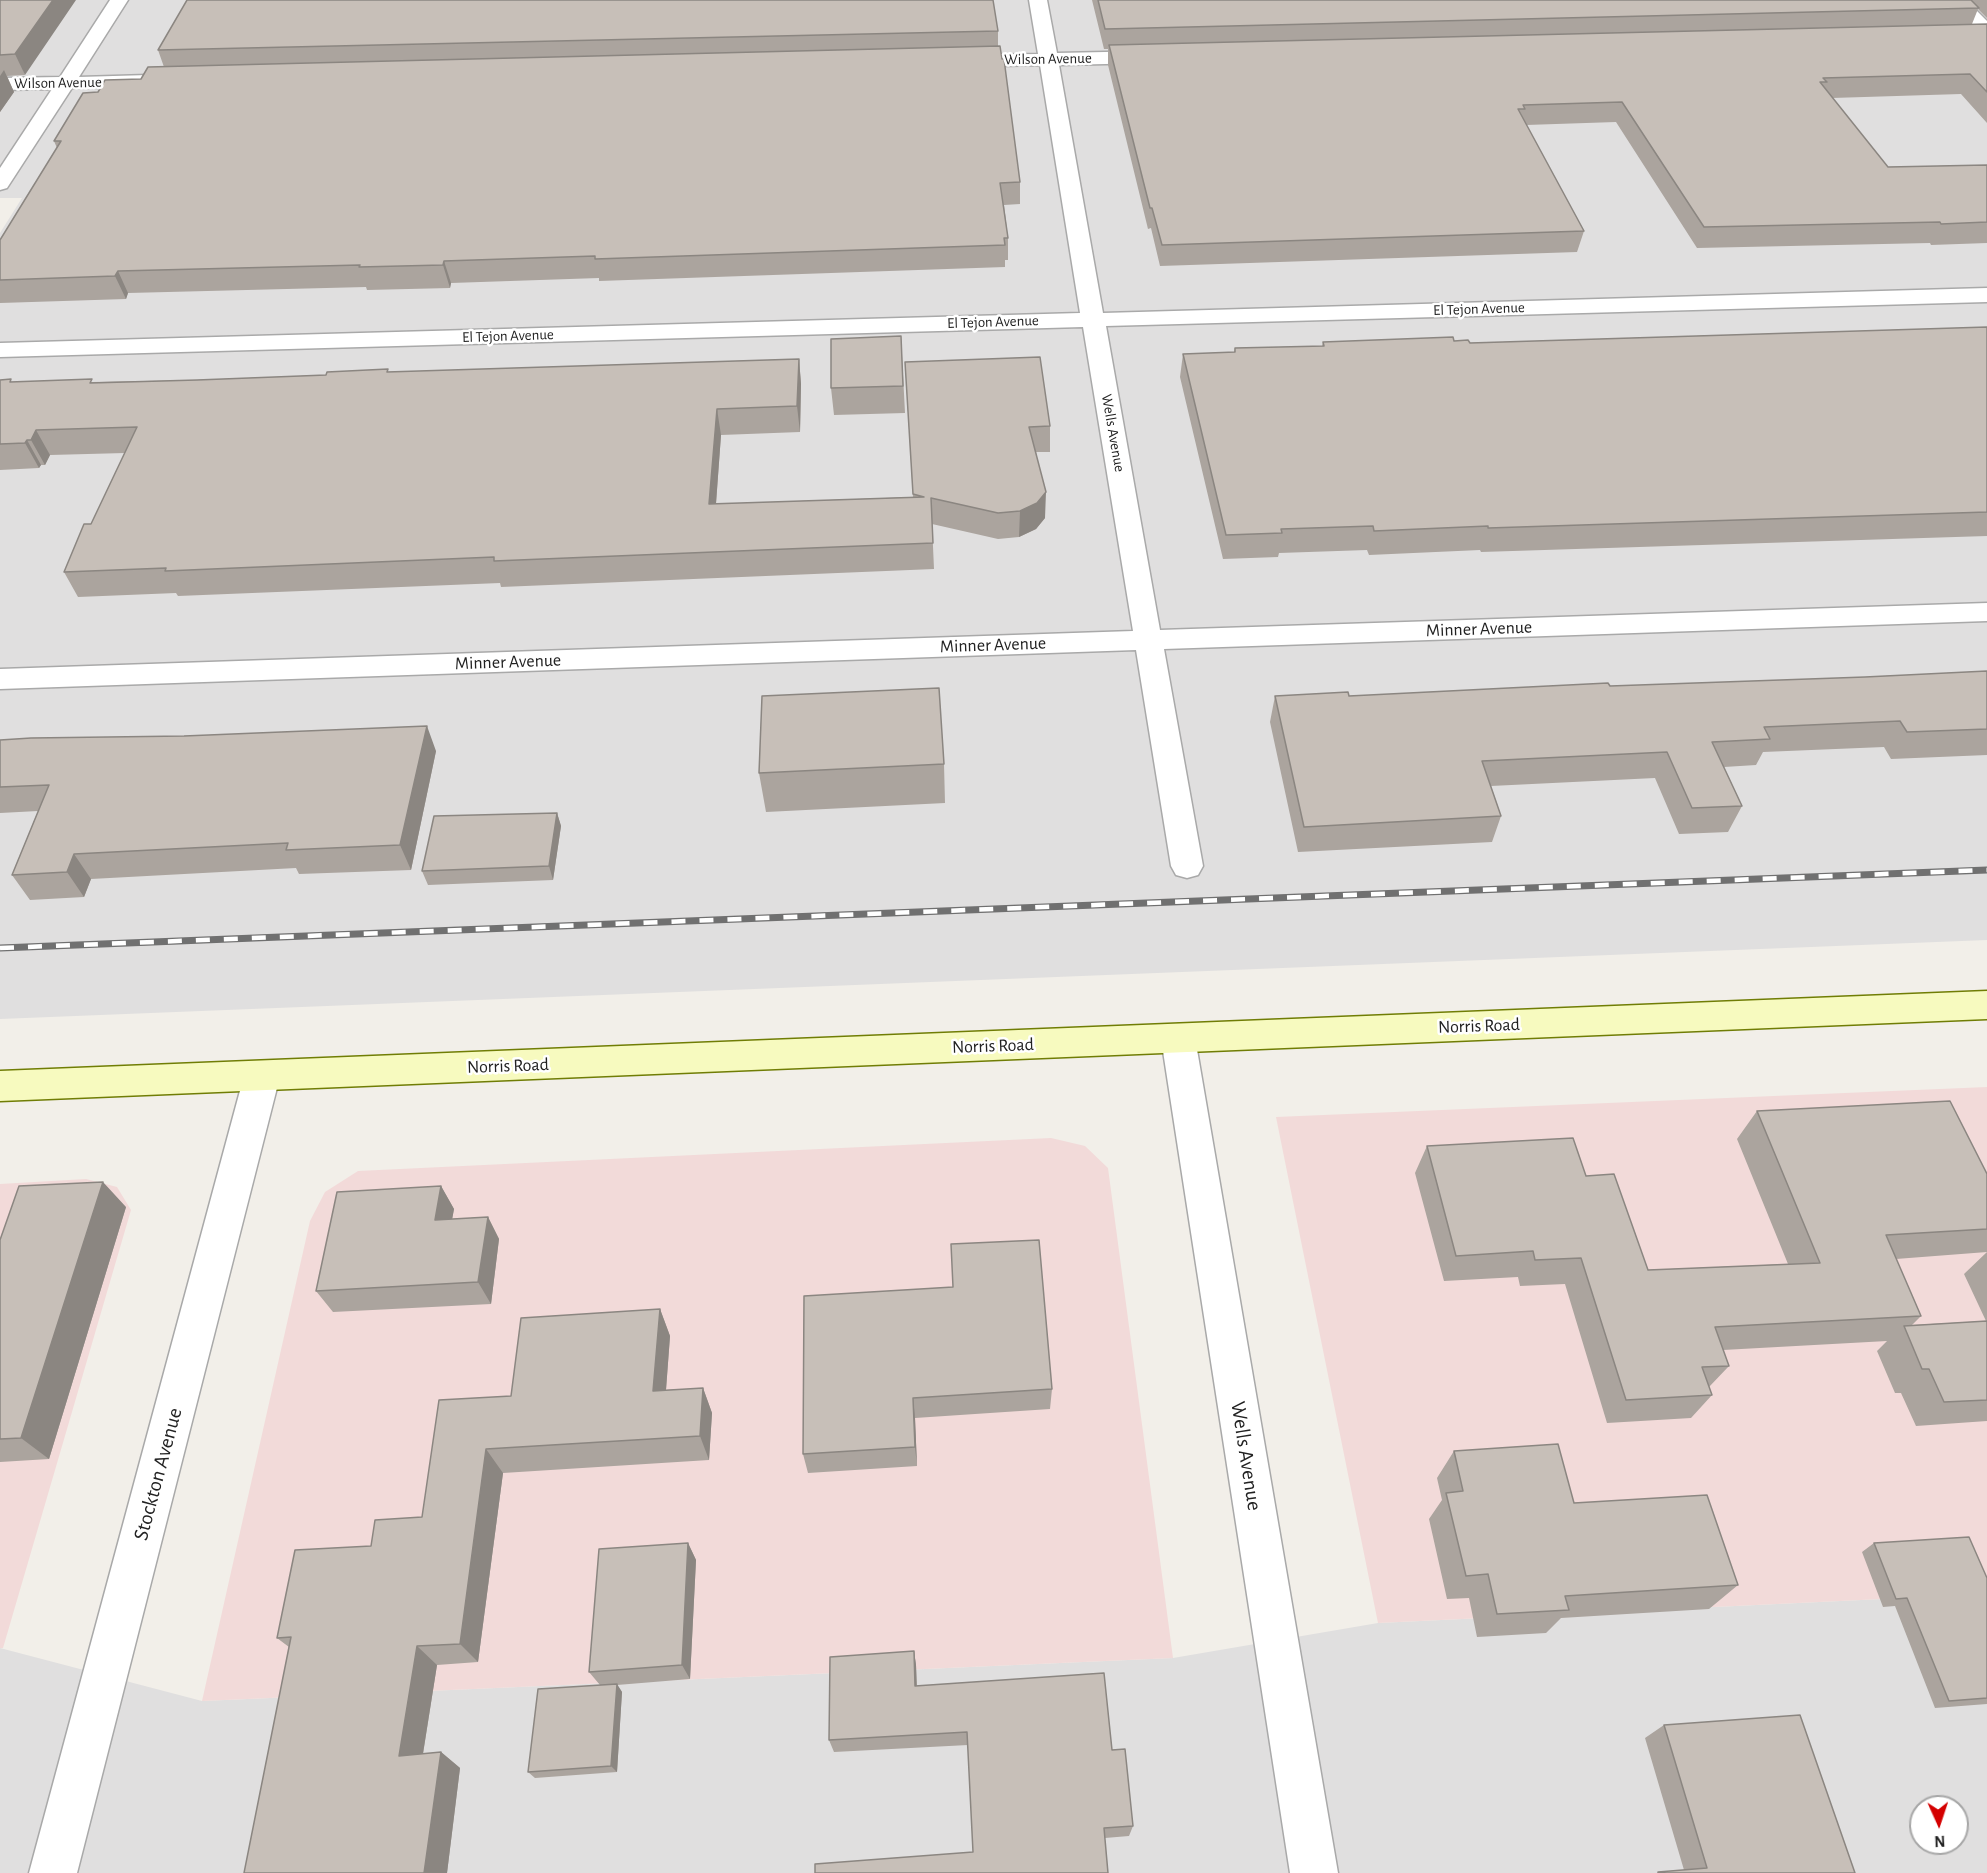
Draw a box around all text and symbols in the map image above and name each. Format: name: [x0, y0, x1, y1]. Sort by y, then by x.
street label: Wilson Avenue: [1004, 49, 1092, 69]
street label: Wilson Avenue: [14, 73, 102, 93]
street label: El Tejon Avenue: [1433, 298, 1525, 320]
street label: El Tejon Avenue: [947, 311, 1039, 333]
street label: El Tejon Avenue: [462, 325, 554, 347]
street label: Wells Avenue: [1097, 393, 1129, 473]
street label: Minner Avenue: [1425, 616, 1533, 642]
street label: Minner Avenue: [939, 632, 1047, 658]
street label: Minner Avenue: [454, 649, 562, 675]
street label: Norris Road: [1438, 1014, 1520, 1038]
street label: Norris Road: [952, 1034, 1034, 1058]
street label: Norris Road: [467, 1054, 549, 1078]
street label: Wells Avenue: [1225, 1400, 1267, 1512]
street label: Stockton Avenue: [128, 1405, 188, 1543]
north arrow: [1909, 1795, 1969, 1855]
text: N: [1934, 1833, 1946, 1849]

